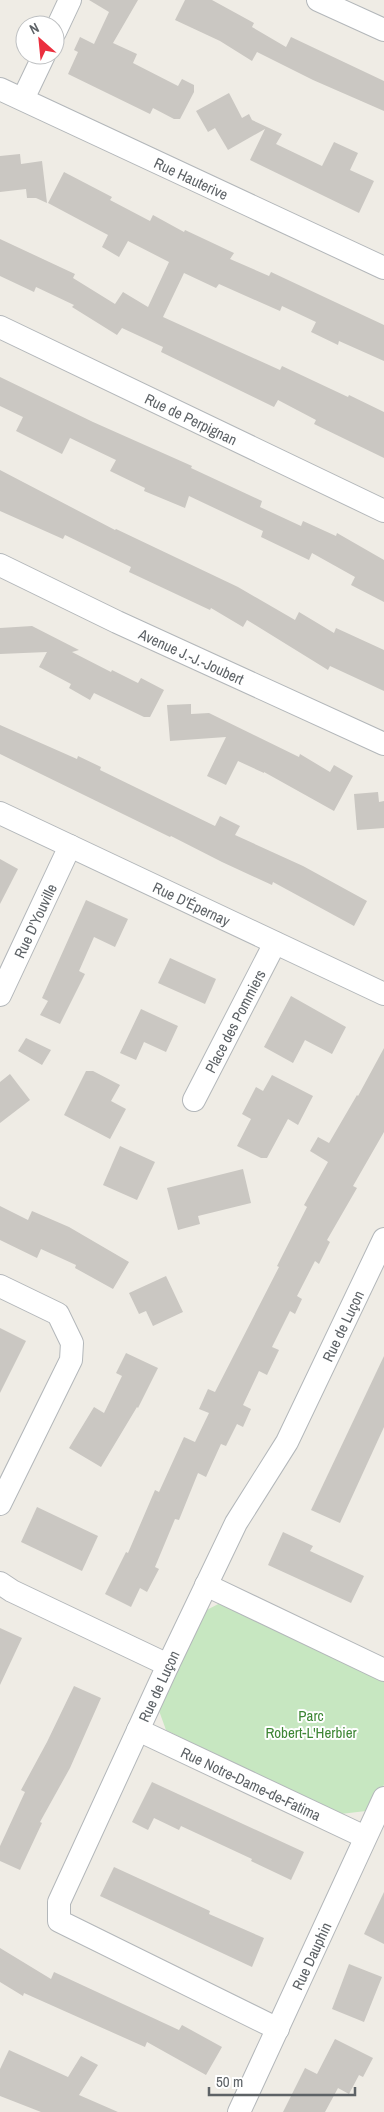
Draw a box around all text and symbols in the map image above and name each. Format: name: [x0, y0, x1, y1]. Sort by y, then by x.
north arrow: [15, 15, 65, 65]
text: N: [26, 19, 42, 38]
street label: Rue Hauterive: [151, 152, 232, 204]
street label: Rue de Perpignan: [142, 388, 241, 450]
street label: Avenue J.-J.-Joubert: [135, 622, 248, 689]
street label: Rue D'Épernay: [150, 876, 235, 931]
street label: Rue D'Youville: [8, 880, 61, 961]
street label: Place des Pommiers: [199, 966, 270, 1076]
street label: Rue de Luçon: [317, 1287, 369, 1365]
street label: Rue de Luçon: [133, 1647, 184, 1725]
park label: Parc Robert-L'Herbier: [265, 1705, 357, 1743]
street label: Rue Notre-Dame-de-Fatima: [178, 1741, 325, 1825]
street label: Rue Dauphin: [286, 1919, 336, 1993]
scale bar: [209, 2064, 355, 2096]
text: 50 m: [216, 2071, 243, 2092]

